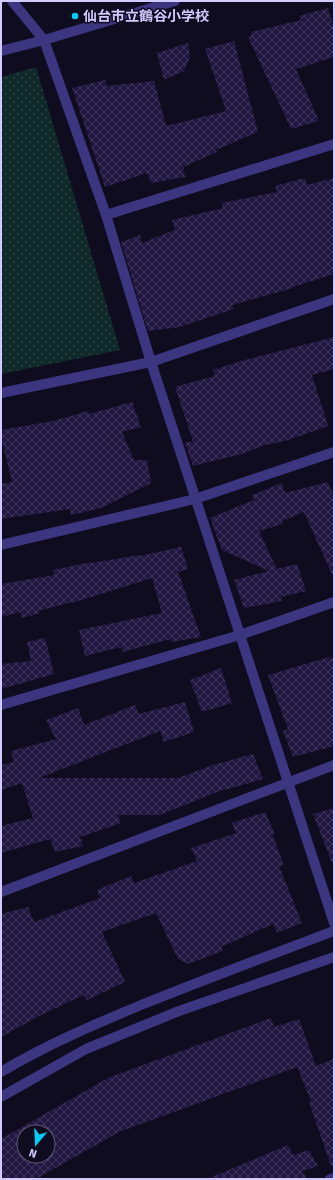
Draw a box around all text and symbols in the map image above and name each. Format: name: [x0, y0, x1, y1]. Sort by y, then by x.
place label: 仙台市立鶴谷小学校: [83, 8, 209, 25]
marker: 仙台市立鶴谷小学校: [70, 11, 80, 21]
north arrow: [16, 1124, 56, 1164]
text: N: [27, 1146, 39, 1160]

